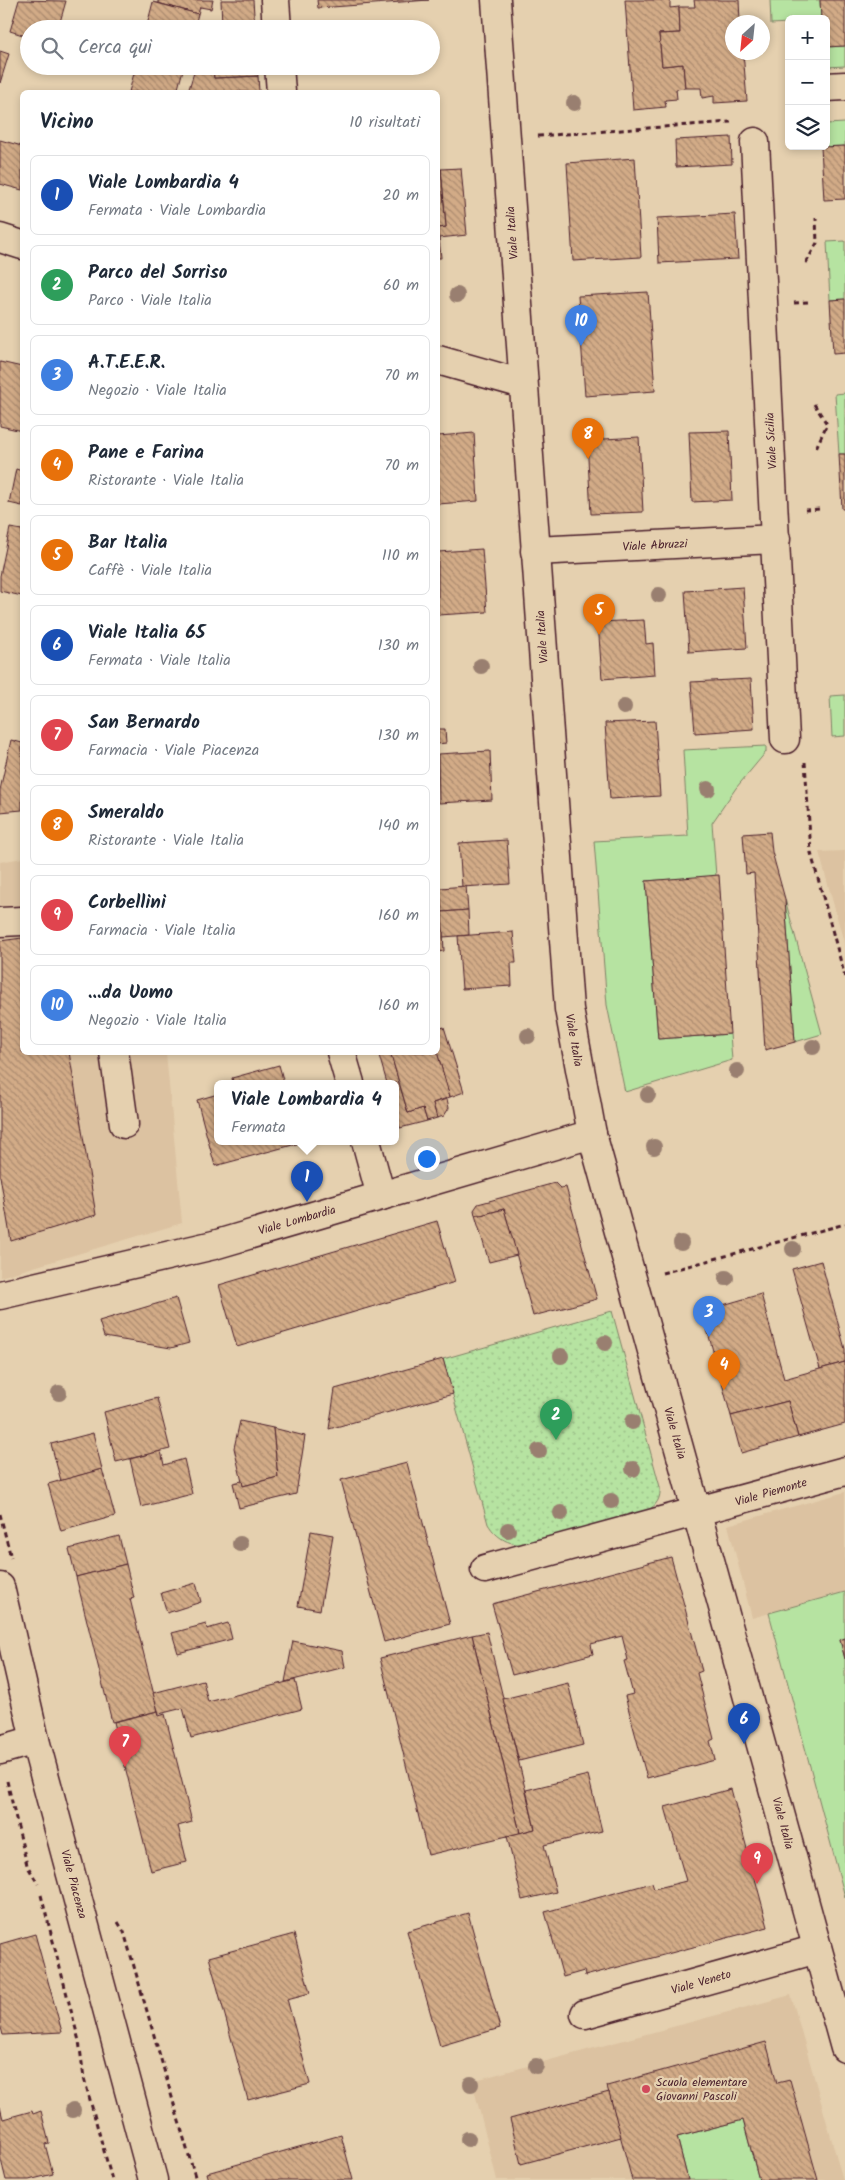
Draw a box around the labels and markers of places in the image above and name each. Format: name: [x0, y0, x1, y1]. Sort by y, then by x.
pin: 10: [565, 305, 597, 346]
pin: 8: [572, 418, 604, 459]
pin: 5: [583, 594, 615, 635]
pin: 1: [291, 1161, 323, 1202]
pin: 3: [693, 1296, 725, 1337]
pin: 4: [708, 1349, 740, 1390]
pin: 2: [540, 1399, 572, 1440]
pin: 6: [728, 1703, 760, 1744]
pin: 7: [109, 1726, 141, 1767]
pin: 9: [741, 1843, 773, 1884]
place label: Scuola elementare Giovanni Pascoli: [656, 2073, 748, 2106]
marker: Scuola elementare Giovanni Pascoli: [640, 2083, 652, 2095]

